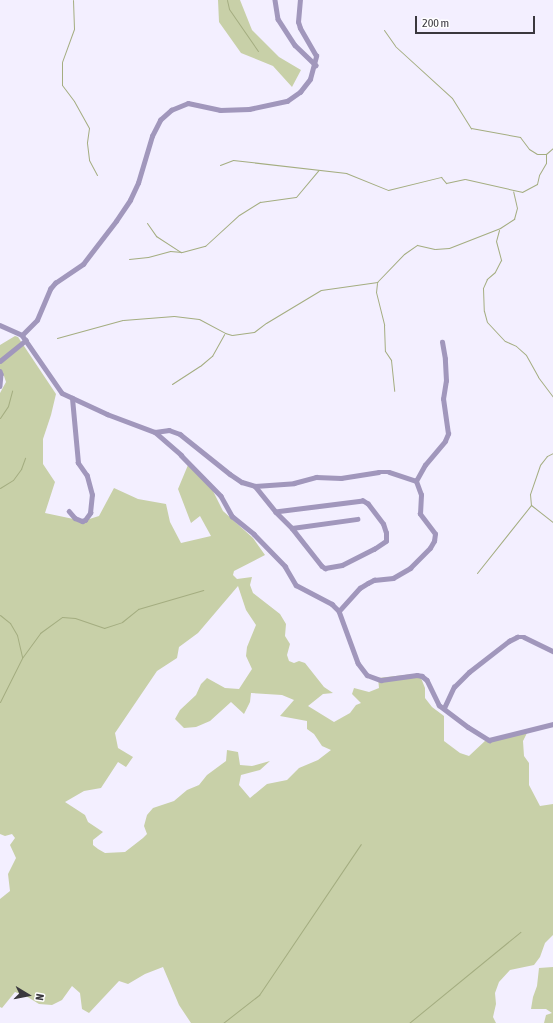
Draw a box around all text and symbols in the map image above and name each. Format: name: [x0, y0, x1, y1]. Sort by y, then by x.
scale bar: [417, 8, 537, 34]
text: 200 m: [422, 16, 449, 30]
north arrow: [8, 975, 48, 1015]
text: N: [33, 993, 46, 1001]

